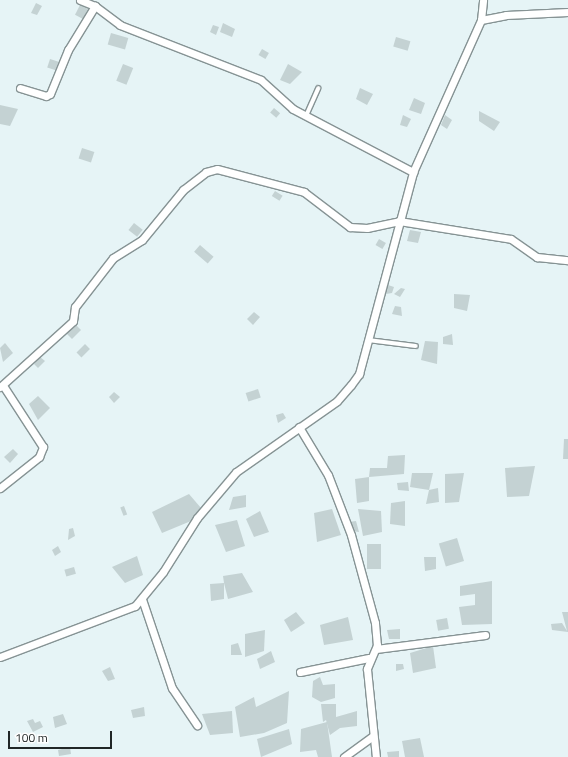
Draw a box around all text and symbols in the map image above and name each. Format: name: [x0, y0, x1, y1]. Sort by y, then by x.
scale bar: [10, 723, 114, 749]
text: 100 m: [15, 728, 48, 747]

